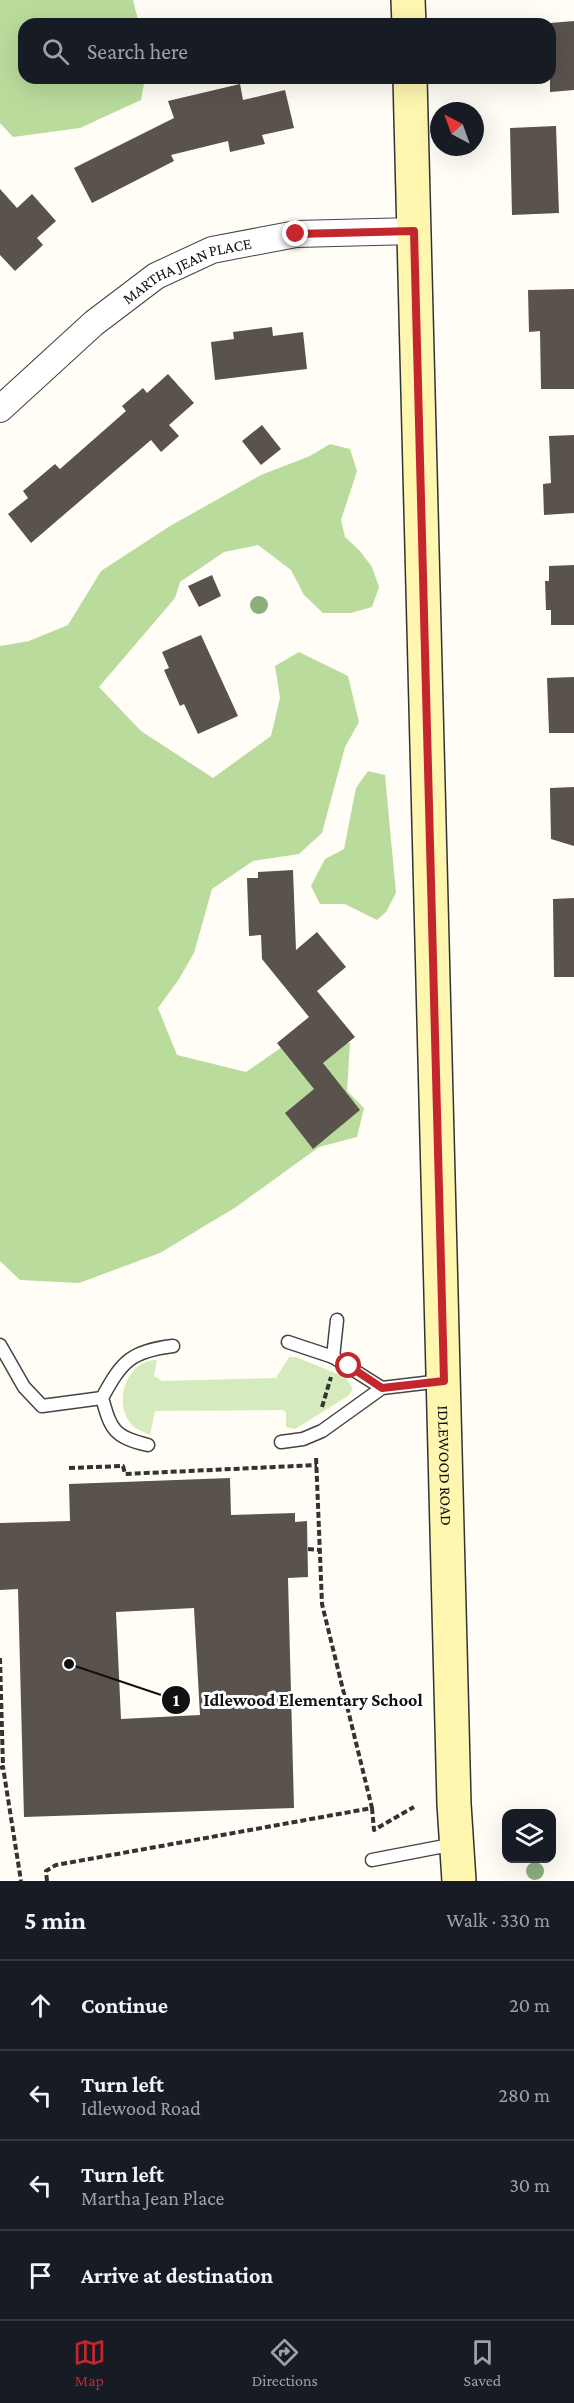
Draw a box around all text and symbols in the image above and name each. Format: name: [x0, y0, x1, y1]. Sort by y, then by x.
search box: [18, 18, 556, 84]
icon: search: [39, 35, 72, 68]
text: Search here: [87, 39, 188, 64]
north arrow: [430, 102, 484, 156]
route end: [282, 220, 308, 246]
street label: MARTHA JEAN PLACE: [119, 234, 253, 307]
route start: [335, 1352, 361, 1378]
street label: IDLEWOOD ROAD: [435, 1405, 455, 1526]
callout: Idlewood Elementary School: [161, 1682, 435, 1718]
text: 1: [173, 1690, 180, 1710]
text: Idlewood Elementary School: [203, 1690, 423, 1710]
map controls: [502, 1809, 556, 1863]
button: layers: [502, 1809, 556, 1863]
text: 5 min: [24, 1906, 86, 1935]
text: Walk · 330 m: [446, 1909, 550, 1931]
icon: ahead: [24, 1989, 57, 2022]
text: Continue: [81, 1993, 168, 2018]
text: 20 m: [509, 1994, 550, 2016]
text: Turn left: [81, 2072, 164, 2097]
icon: left: [24, 2079, 57, 2112]
text: 280 m: [499, 2084, 550, 2106]
text: Idlewood Road: [81, 2097, 201, 2119]
text: Turn left: [81, 2162, 164, 2187]
icon: left: [24, 2169, 57, 2202]
text: 30 m: [509, 2174, 550, 2196]
text: Martha Jean Place: [81, 2187, 224, 2209]
icon: arrive: [24, 2259, 57, 2292]
text: Arrive at destination: [81, 2263, 273, 2288]
tab: Map: [73, 2336, 106, 2389]
tab: Directions: [252, 2336, 318, 2389]
tab: Saved: [464, 2336, 501, 2389]

